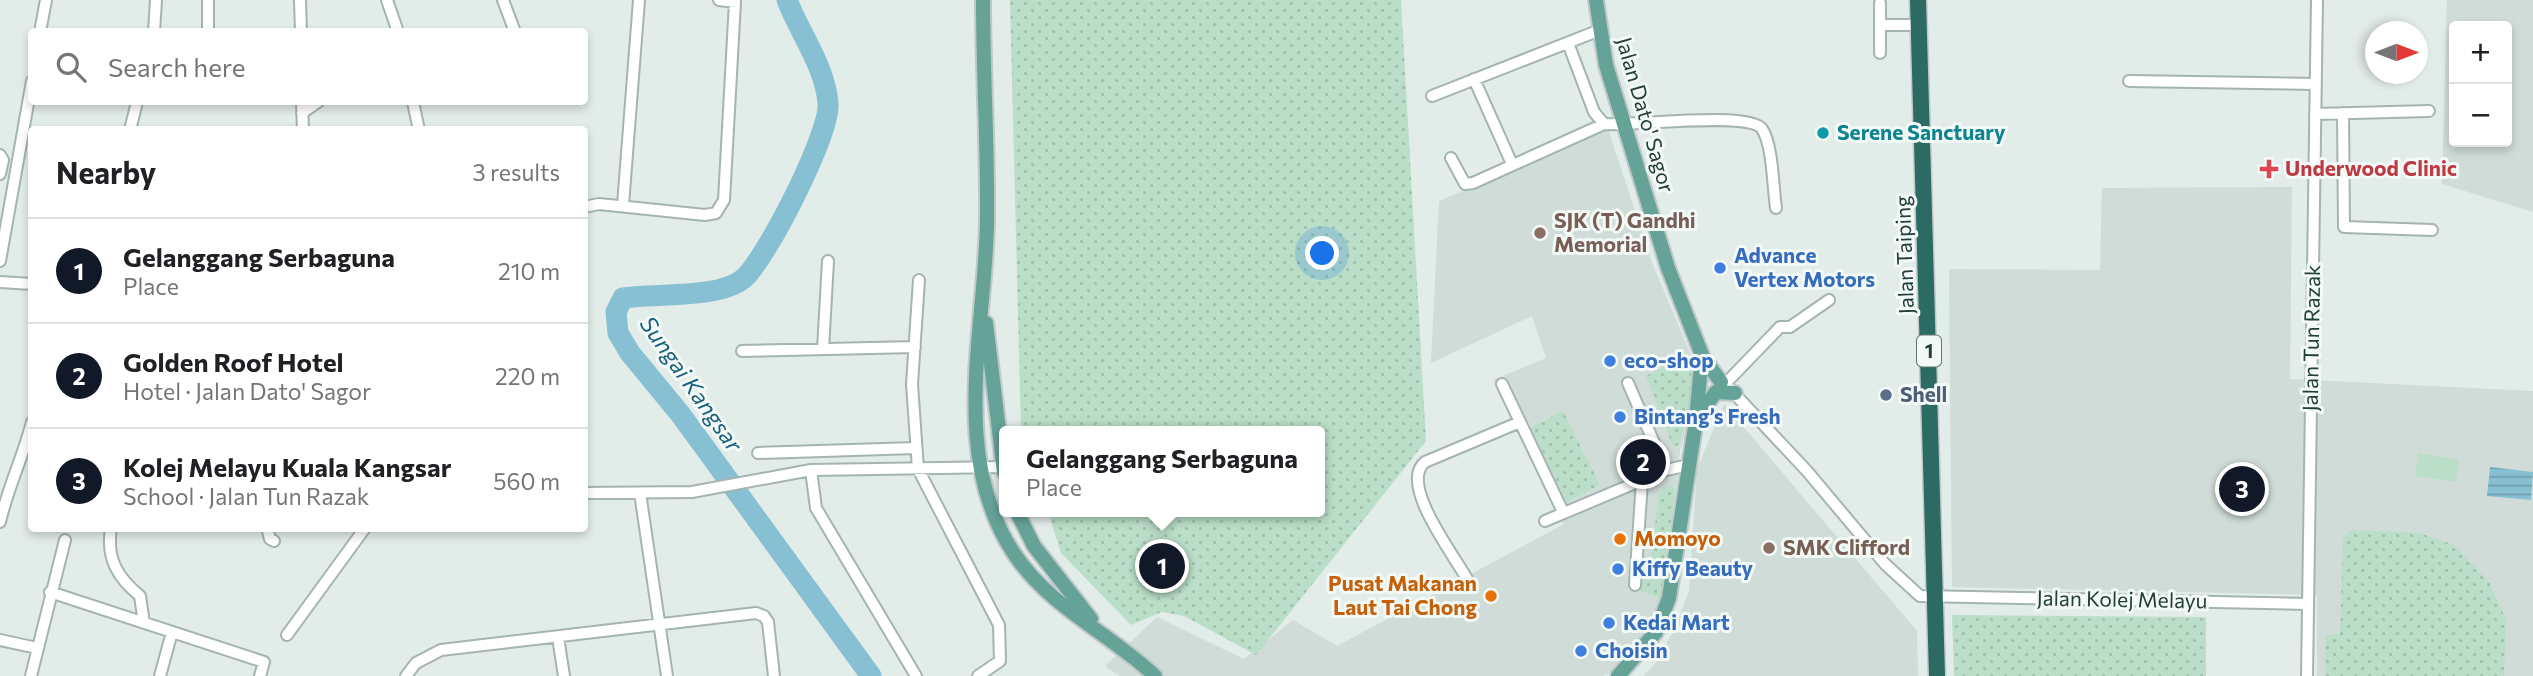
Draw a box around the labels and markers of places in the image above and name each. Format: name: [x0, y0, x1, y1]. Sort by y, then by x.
place label: Serene Sanctuary: [1837, 119, 2006, 144]
marker: Serene Sanctuary: [1815, 125, 1831, 141]
place label: Underwood Clinic: [2285, 155, 2457, 180]
marker: Underwood Clinic: [2259, 159, 2279, 179]
place label: SJK (T) Gandhi Memorial: [1554, 207, 1696, 256]
marker: SJK (T) Gandhi Memorial: [1532, 225, 1548, 241]
place label: Advance Vertex Motors: [1734, 242, 1875, 291]
marker: Advance Vertex Motors: [1712, 260, 1728, 276]
place label: eco-shop: [1624, 347, 1714, 372]
marker: eco-shop: [1602, 353, 1618, 369]
place label: Shell: [1900, 381, 1947, 406]
marker: Shell: [1878, 387, 1894, 403]
place label: Bintang’s Fresh: [1634, 403, 1781, 428]
marker: Bintang’s Fresh: [1612, 409, 1628, 425]
pin: 2: [1620, 436, 1666, 488]
pin: 3: [2219, 463, 2265, 515]
place label: Momoyo: [1634, 525, 1721, 550]
marker: Momoyo: [1612, 531, 1628, 547]
place label: SMK Clifford: [1783, 534, 1910, 559]
pin: 1: [1139, 540, 1185, 592]
marker: SMK Clifford: [1761, 540, 1777, 556]
place label: Kiffy Beauty: [1632, 555, 1754, 580]
marker: Kiffy Beauty: [1610, 561, 1626, 577]
place label: Pusat Makanan Laut Tai Chong: [1328, 570, 1477, 619]
marker: Pusat Makanan Laut Tai Chong: [1483, 588, 1499, 604]
place label: Kedai Mart: [1623, 609, 1730, 634]
marker: Kedai Mart: [1601, 615, 1617, 631]
place label: Choisin: [1595, 637, 1668, 662]
marker: Choisin: [1573, 643, 1589, 659]

